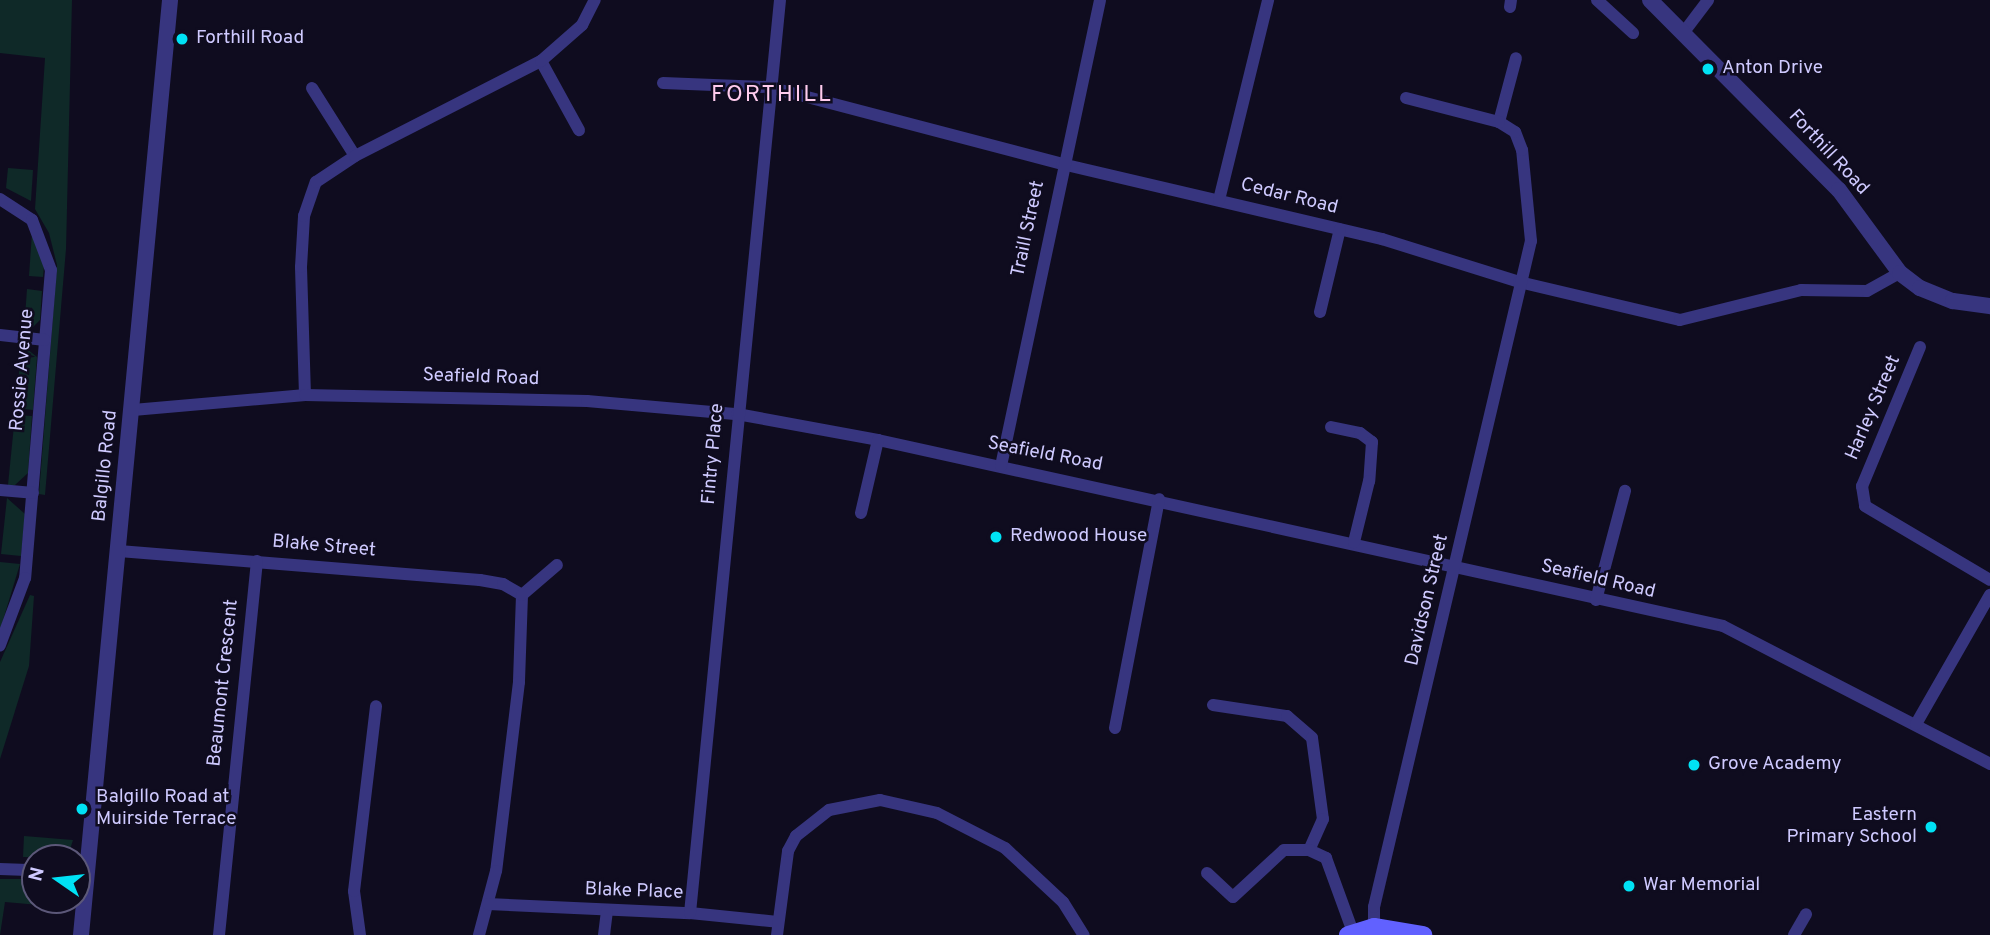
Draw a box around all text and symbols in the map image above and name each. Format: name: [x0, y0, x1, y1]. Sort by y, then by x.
place label: Forthill Road: [196, 28, 304, 50]
marker: Forthill Road: [174, 31, 190, 47]
place label: Anton Drive: [1722, 58, 1823, 80]
marker: Anton Drive: [1700, 61, 1716, 77]
district label: FORTHILL: [712, 82, 832, 110]
street label: Forthill Road: [1783, 106, 1873, 200]
street label: Cedar Road: [1238, 174, 1340, 220]
street label: Traill Street: [1008, 179, 1050, 279]
street label: Rossie Avenue: [6, 308, 40, 432]
street label: Harley Street: [1842, 352, 1906, 464]
street label: Seafield Road: [422, 365, 540, 391]
street label: Fintry Place: [698, 402, 730, 506]
street label: Balgillo Road: [89, 409, 123, 523]
street label: Seafield Road: [986, 433, 1104, 477]
place label: Redwood House: [1010, 526, 1147, 548]
marker: Redwood House: [988, 529, 1004, 545]
street label: Blake Street: [271, 531, 377, 563]
street label: Davidson Street: [1402, 532, 1454, 668]
street label: Seafield Road: [1539, 556, 1657, 604]
street label: Beaumont Crescent: [204, 598, 244, 768]
place label: Grove Academy: [1708, 754, 1842, 776]
marker: Grove Academy: [1686, 757, 1702, 773]
place label: Balgillo Road at Muirside Terrace: [96, 787, 237, 831]
marker: Balgillo Road at Muirside Terrace: [74, 801, 90, 817]
place label: Eastern Primary School: [1786, 805, 1917, 849]
marker: Eastern Primary School: [1923, 819, 1939, 835]
north arrow: [21, 844, 91, 914]
text: N: [24, 865, 51, 884]
place label: War Memorial: [1643, 875, 1760, 897]
marker: War Memorial: [1621, 878, 1637, 894]
street label: Blake Place: [584, 879, 684, 905]

